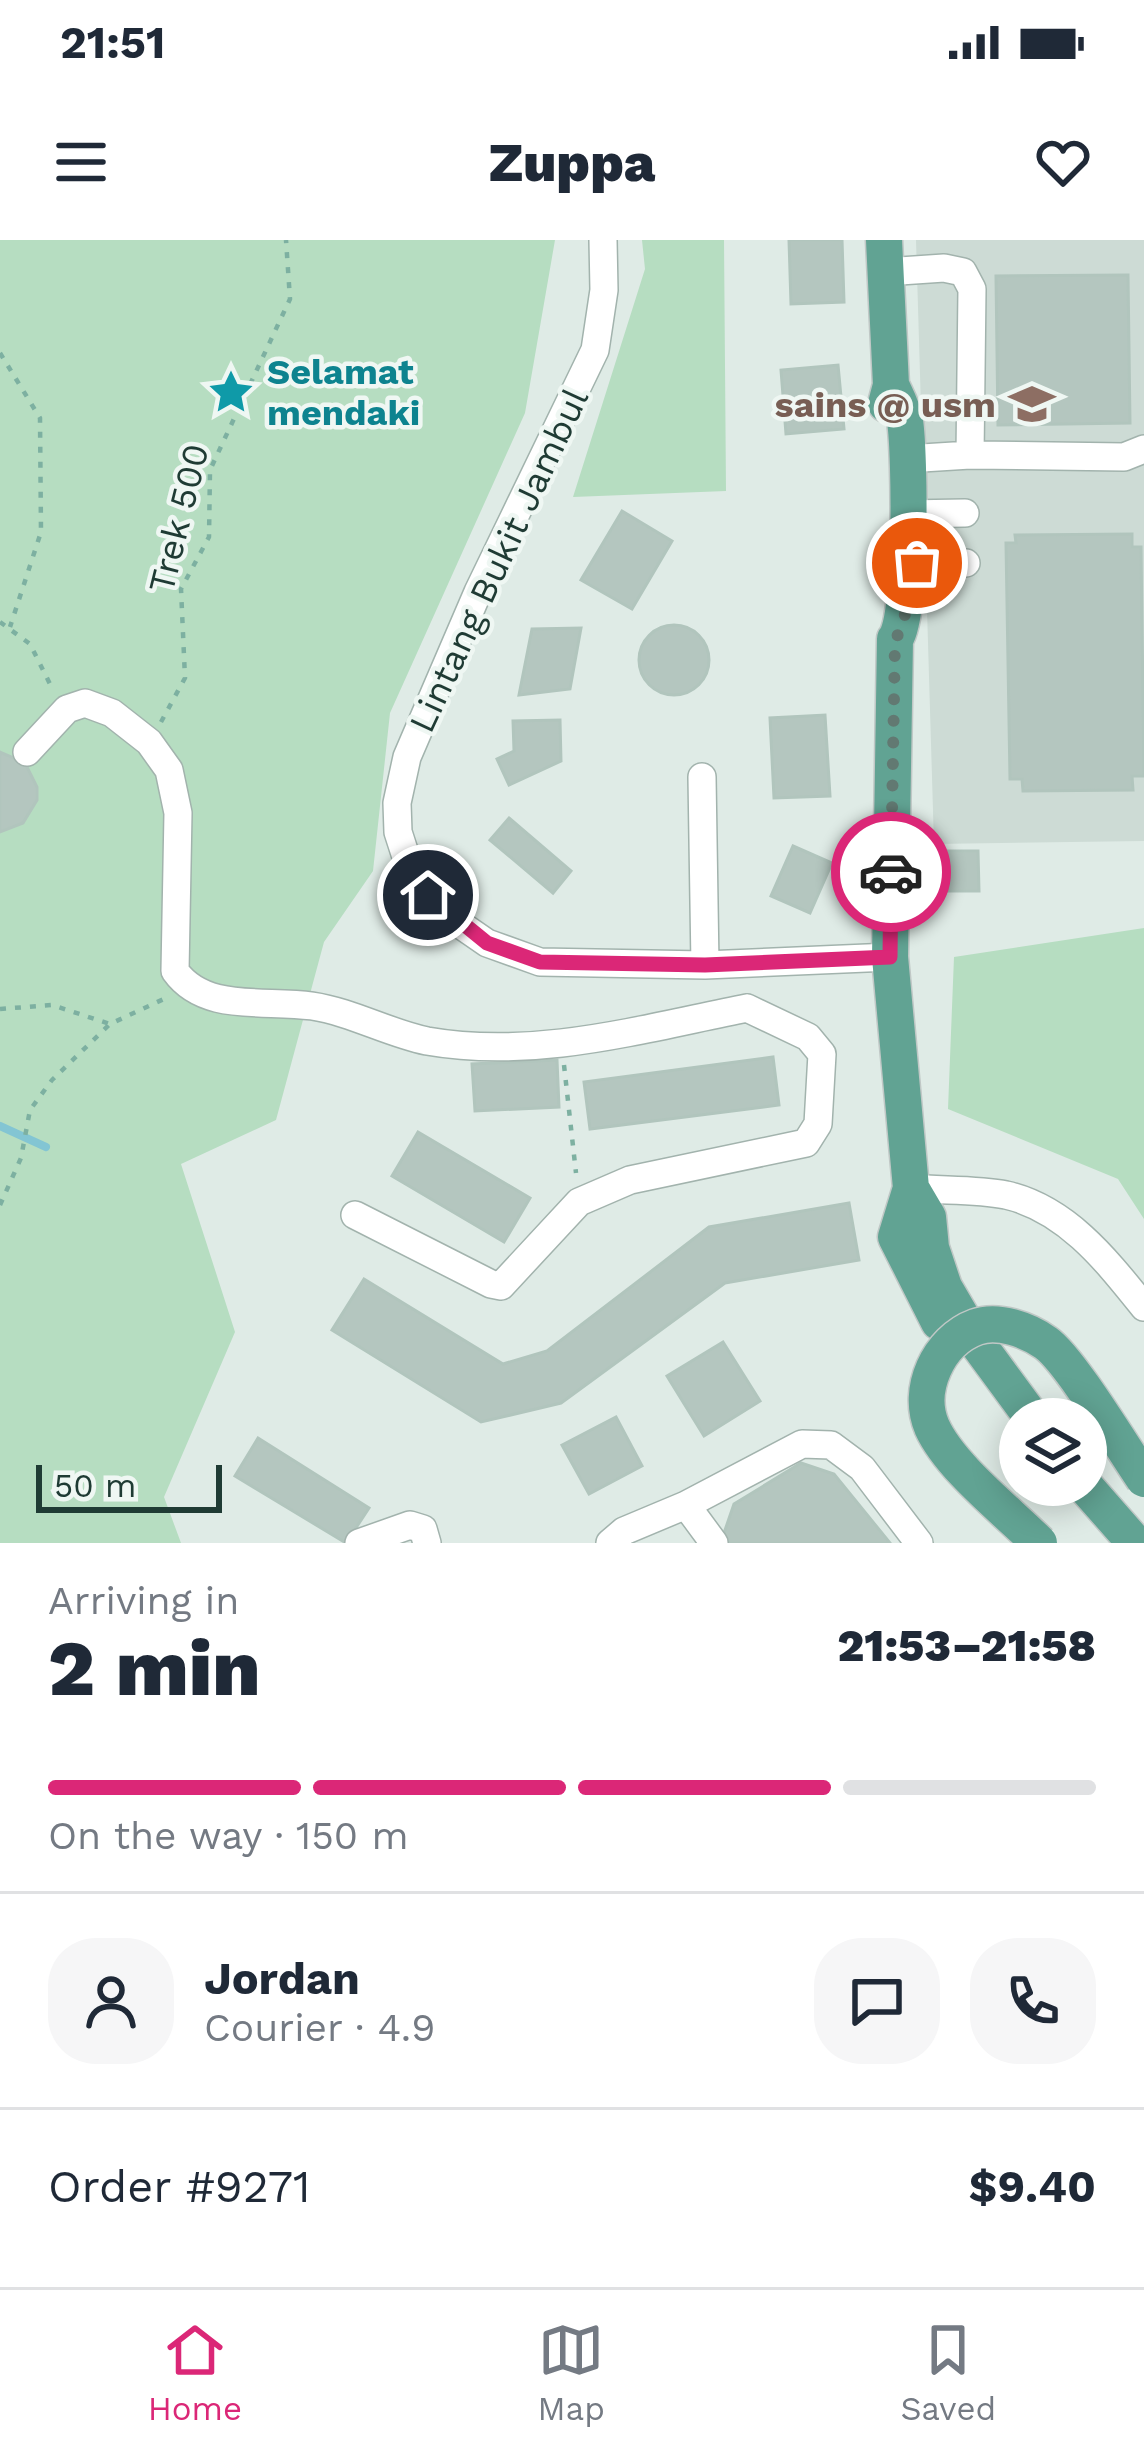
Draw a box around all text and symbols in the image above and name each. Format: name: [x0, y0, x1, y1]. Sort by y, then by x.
text: 21:51: [60, 16, 165, 69]
icon: menu: [48, 129, 114, 195]
icon: heart: [1030, 129, 1096, 195]
text: Zuppa: [489, 131, 655, 194]
place label: Selamat mendaki: [267, 351, 420, 434]
place icon: Selamat mendaki: [206, 367, 256, 417]
school or university icon: sains @ usm: [1007, 379, 1057, 429]
street label: Lintang Bukit Jambul: [401, 382, 597, 739]
place label: sains @ usm: [775, 384, 996, 426]
street label: Trek 500: [140, 440, 218, 597]
pin: [866, 512, 968, 614]
icon: bag: [884, 530, 950, 596]
courier: [831, 812, 951, 932]
icon: car: [858, 839, 924, 905]
pin: [377, 844, 479, 946]
icon: home: [395, 862, 461, 928]
map controls: [999, 1398, 1107, 1506]
button: layers: [999, 1398, 1107, 1506]
scale bar: [36, 1459, 222, 1512]
text: 50 m: [54, 1466, 136, 1505]
text: Arriving in: [48, 1578, 239, 1623]
text: 21:53–21:58: [837, 1619, 1096, 1672]
text: 2 min: [48, 1622, 261, 1714]
text: On the way · 150 m: [48, 1813, 409, 1858]
button: person: [48, 1938, 174, 2064]
button: chat: [814, 1938, 940, 2064]
button: phone: [970, 1938, 1096, 2064]
text: Jordan: [204, 1952, 360, 2005]
text: Courier · 4.9: [204, 2005, 435, 2050]
text: Order #9271: [48, 2160, 311, 2213]
text: $9.40: [969, 2160, 1096, 2213]
tab: Home: [148, 2317, 242, 2428]
tab: Map: [538, 2317, 605, 2428]
tab: Saved: [900, 2317, 996, 2428]

